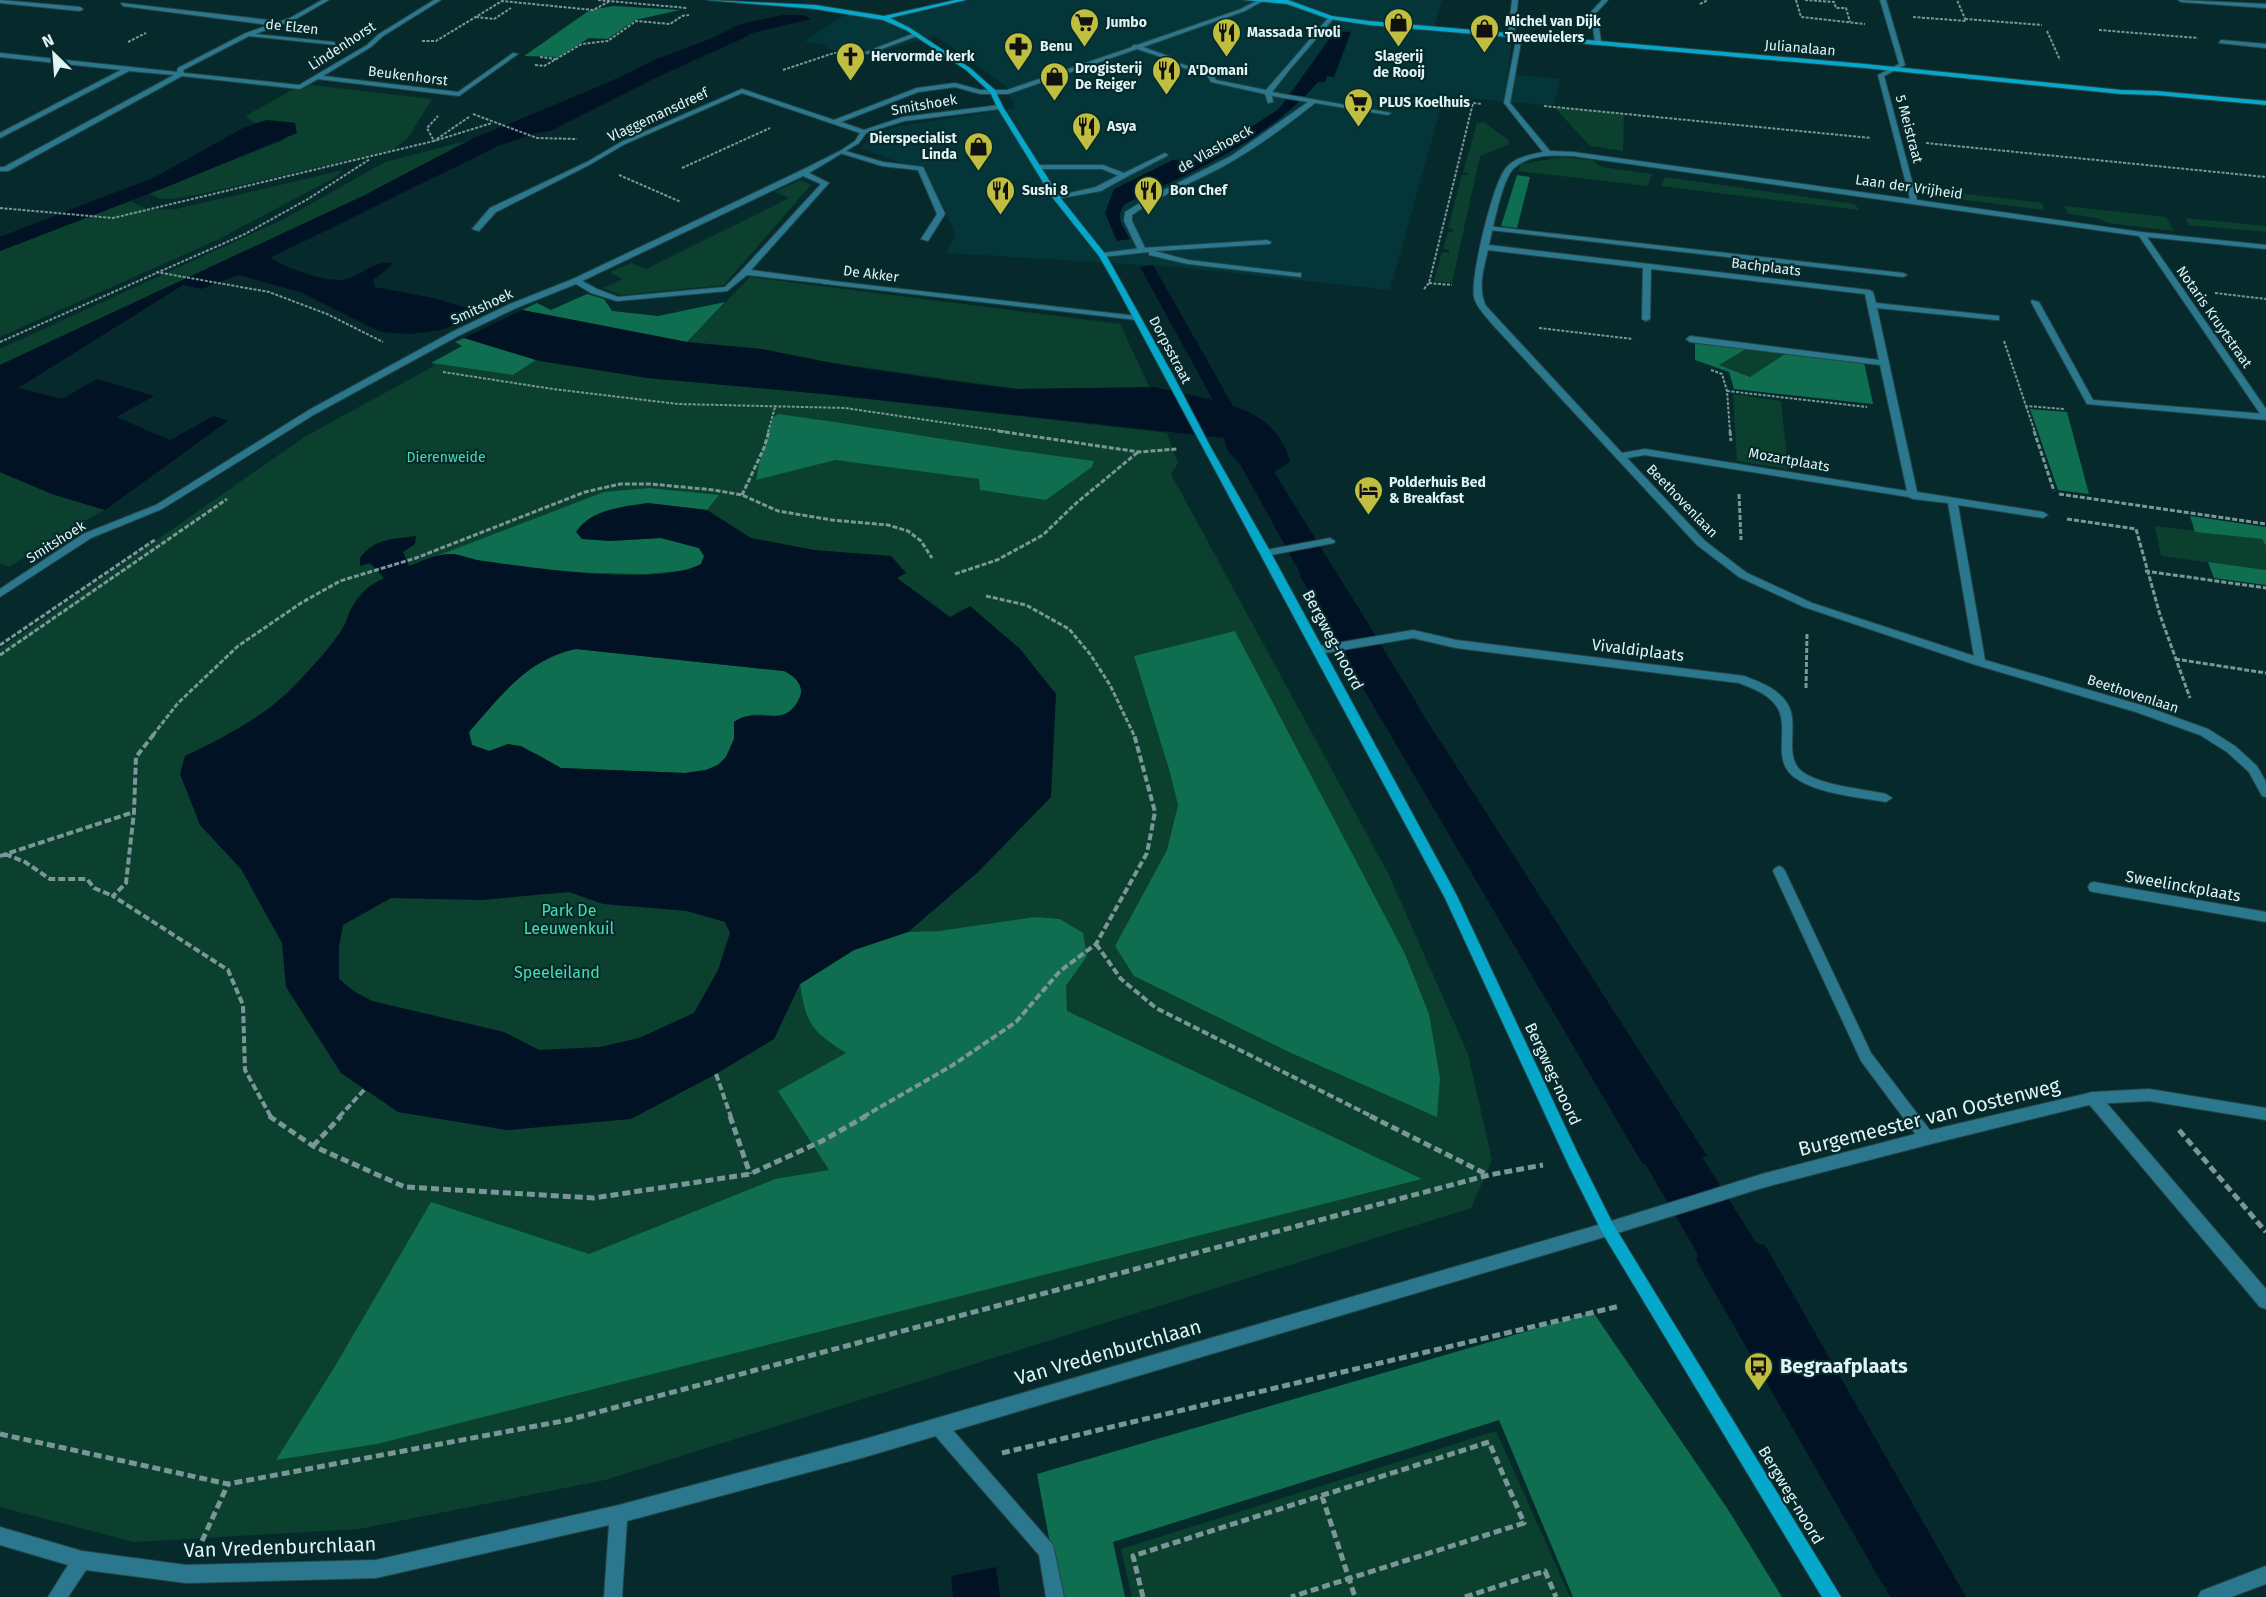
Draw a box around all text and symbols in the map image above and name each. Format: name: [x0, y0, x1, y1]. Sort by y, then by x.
supermarket icon: Jumbo: [1069, 6, 1101, 48]
shop icon: Slagerij de Rooij: [1383, 6, 1415, 48]
shop icon: Michel van Dijk Tweewielers: [1468, 13, 1500, 55]
place label: Michel van Dijk Tweewielers: [1505, 13, 1601, 46]
place label: Jumbo: [1105, 14, 1147, 31]
street label: de Elzen: [265, 16, 319, 38]
restaurant icon: Massada Tivoli: [1210, 16, 1242, 58]
street label: Lindenhorst: [305, 18, 379, 74]
north arrow: [24, 24, 84, 84]
place label: Massada Tivoli: [1247, 24, 1341, 41]
text: N: [39, 30, 57, 52]
pharmacy icon: Benu: [1003, 30, 1035, 72]
street label: Julianalaan: [1764, 36, 1836, 60]
place label: Benu: [1040, 38, 1072, 55]
church icon: Hervormde kerk: [834, 40, 866, 82]
place label: Hervormde kerk: [871, 48, 975, 65]
place label: Slagerij de Rooij: [1373, 48, 1425, 81]
restaurant icon: A'Domani: [1151, 54, 1183, 96]
shop icon: Drogisterij De Reiger: [1038, 60, 1070, 102]
place label: Drogisterij De Reiger: [1075, 60, 1142, 93]
place label: A'Domani: [1187, 62, 1248, 79]
street label: Beukenhorst: [367, 63, 450, 89]
street label: Vlaggemansdreef: [605, 84, 712, 146]
supermarket icon: PLUS Koelhuis: [1342, 86, 1374, 128]
street label: Smitshoek: [890, 91, 959, 119]
street label: 5 Meistraat: [1892, 93, 1927, 166]
place label: PLUS Koelhuis: [1379, 94, 1470, 111]
restaurant icon: Asya: [1070, 110, 1102, 152]
place label: Asya: [1106, 118, 1137, 135]
street label: de Vlashoeck: [1174, 121, 1256, 177]
place label: Dierspecialist Linda: [869, 130, 958, 163]
shop icon: Dierspecialist Linda: [962, 130, 994, 172]
street label: Laan der Vrijheid: [1854, 171, 1964, 203]
restaurant icon: Sushi 8: [985, 174, 1017, 216]
restaurant icon: Bon Chef: [1133, 174, 1165, 216]
place label: Sushi 8: [1022, 182, 1068, 199]
place label: Bon Chef: [1170, 182, 1229, 199]
street label: Bachplaats: [1730, 254, 1802, 280]
street label: De Akker: [842, 262, 900, 286]
street label: Notaris Kruytstraat: [2173, 263, 2256, 372]
street label: Smitshoek: [448, 285, 516, 329]
street label: Dorpsstraat: [1145, 313, 1195, 388]
street label: Mozartplaats: [1747, 445, 1831, 476]
park label: Dierenweide: [406, 449, 486, 466]
street label: Beethovenlaan: [1643, 461, 1721, 541]
hotel icon: Polderhuis Bed & Breakfast: [1352, 474, 1384, 516]
place label: Polderhuis Bed & Breakfast: [1389, 474, 1486, 507]
street label: Smitshoek: [23, 517, 89, 567]
street label: Bergweg-noord: [1299, 587, 1367, 693]
street label: Vivaldiplaats: [1591, 635, 1685, 665]
street label: Beethovenlaan: [2085, 671, 2181, 717]
street label: Sweelinckplaats: [2124, 867, 2242, 905]
park label: Park De Leeuwenkuil: [524, 901, 615, 938]
park label: Speeleiland: [514, 963, 600, 982]
street label: Bergweg-noord: [1521, 1020, 1585, 1128]
street label: Burgemeester van Oostenweg: [1796, 1073, 2063, 1161]
street label: Van Vredenburchlaan: [1012, 1314, 1204, 1390]
bus stop icon: Begraafplaats: [1743, 1350, 1775, 1392]
place label: Begraafplaats: [1780, 1354, 1908, 1378]
street label: Bergweg-noord: [1754, 1443, 1828, 1547]
street label: Van Vredenburchlaan: [183, 1532, 377, 1562]

